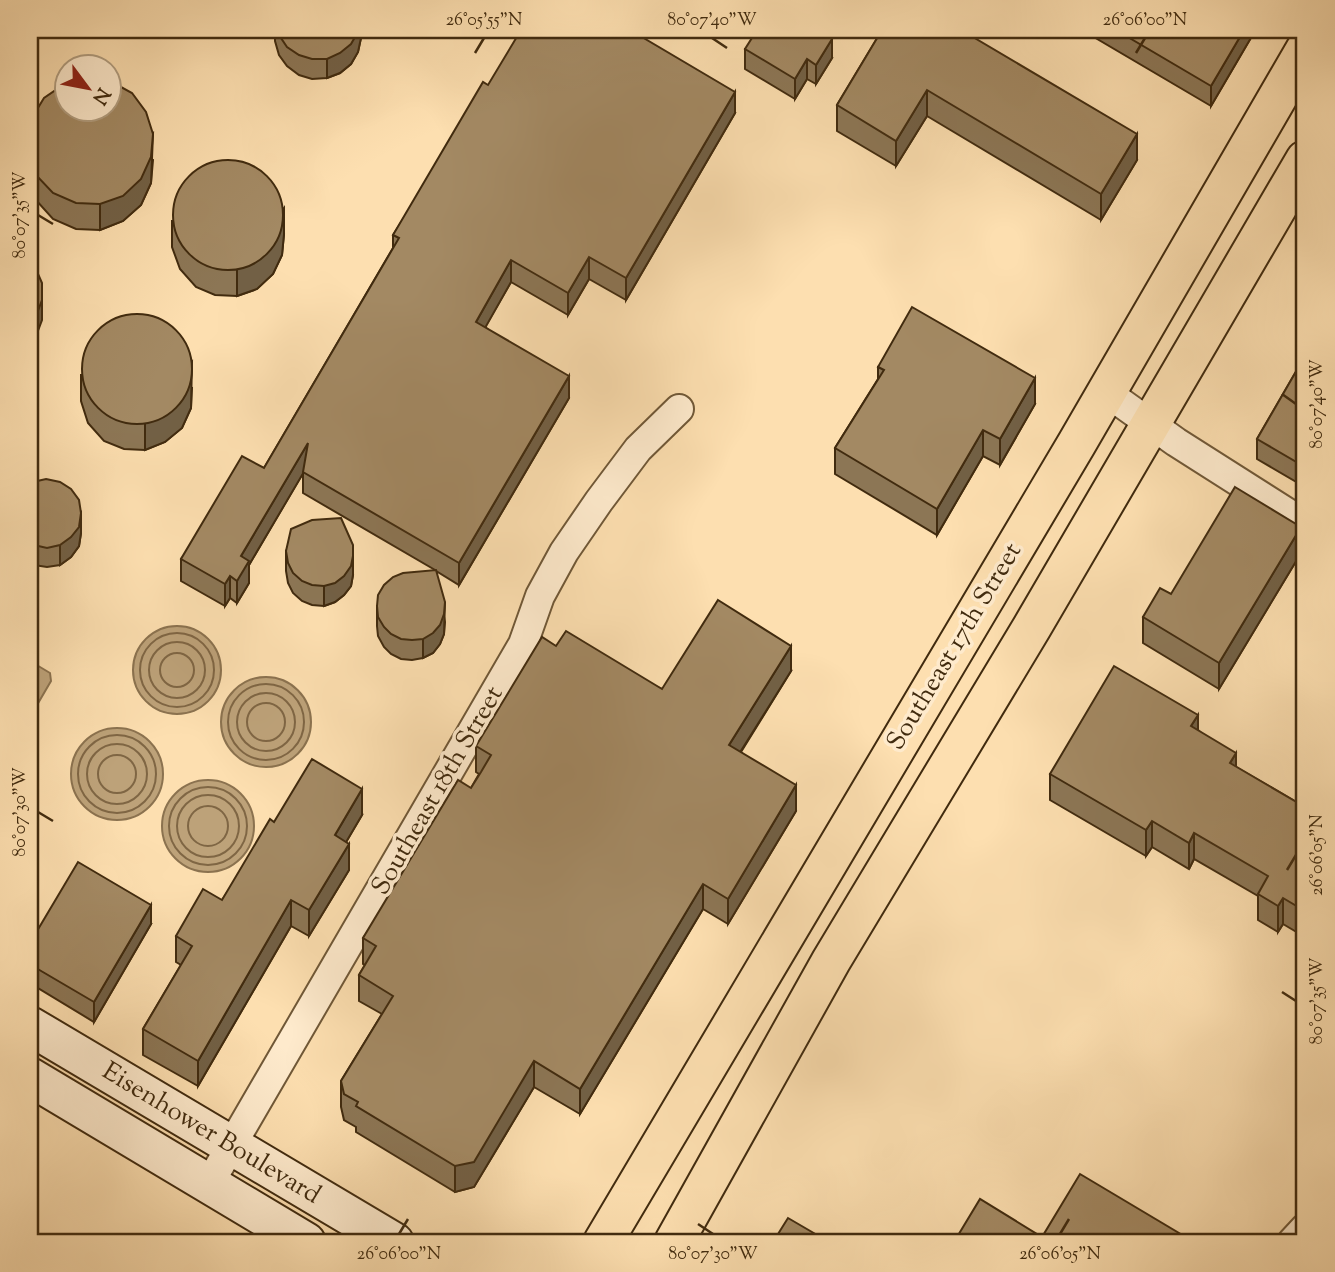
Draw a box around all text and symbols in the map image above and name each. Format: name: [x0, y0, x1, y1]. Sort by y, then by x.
text: 26°05'55"N: [446, 8, 522, 34]
text: 80°07'40"W: [667, 8, 757, 34]
text: 26°06'00"N: [1103, 8, 1187, 34]
north arrow: [52, 52, 122, 122]
text: N: [85, 82, 116, 109]
text: 80°07'35"W: [8, 172, 34, 258]
text: 80°07'40"W: [1305, 359, 1331, 449]
street label: Southeast 17th Street: [878, 536, 1032, 758]
street label: Southeast 18th Street: [363, 679, 513, 902]
text: 80°07'30"W: [8, 767, 34, 857]
text: 26°06'05"N: [1305, 814, 1331, 896]
text: 80°07'35"W: [1305, 958, 1331, 1044]
street label: Eisenhower Boulevard: [95, 1054, 328, 1214]
text: 26°06'00"N: [357, 1242, 441, 1268]
text: 80°07'30"W: [668, 1242, 758, 1268]
text: 26°06'05"N: [1019, 1242, 1101, 1268]

